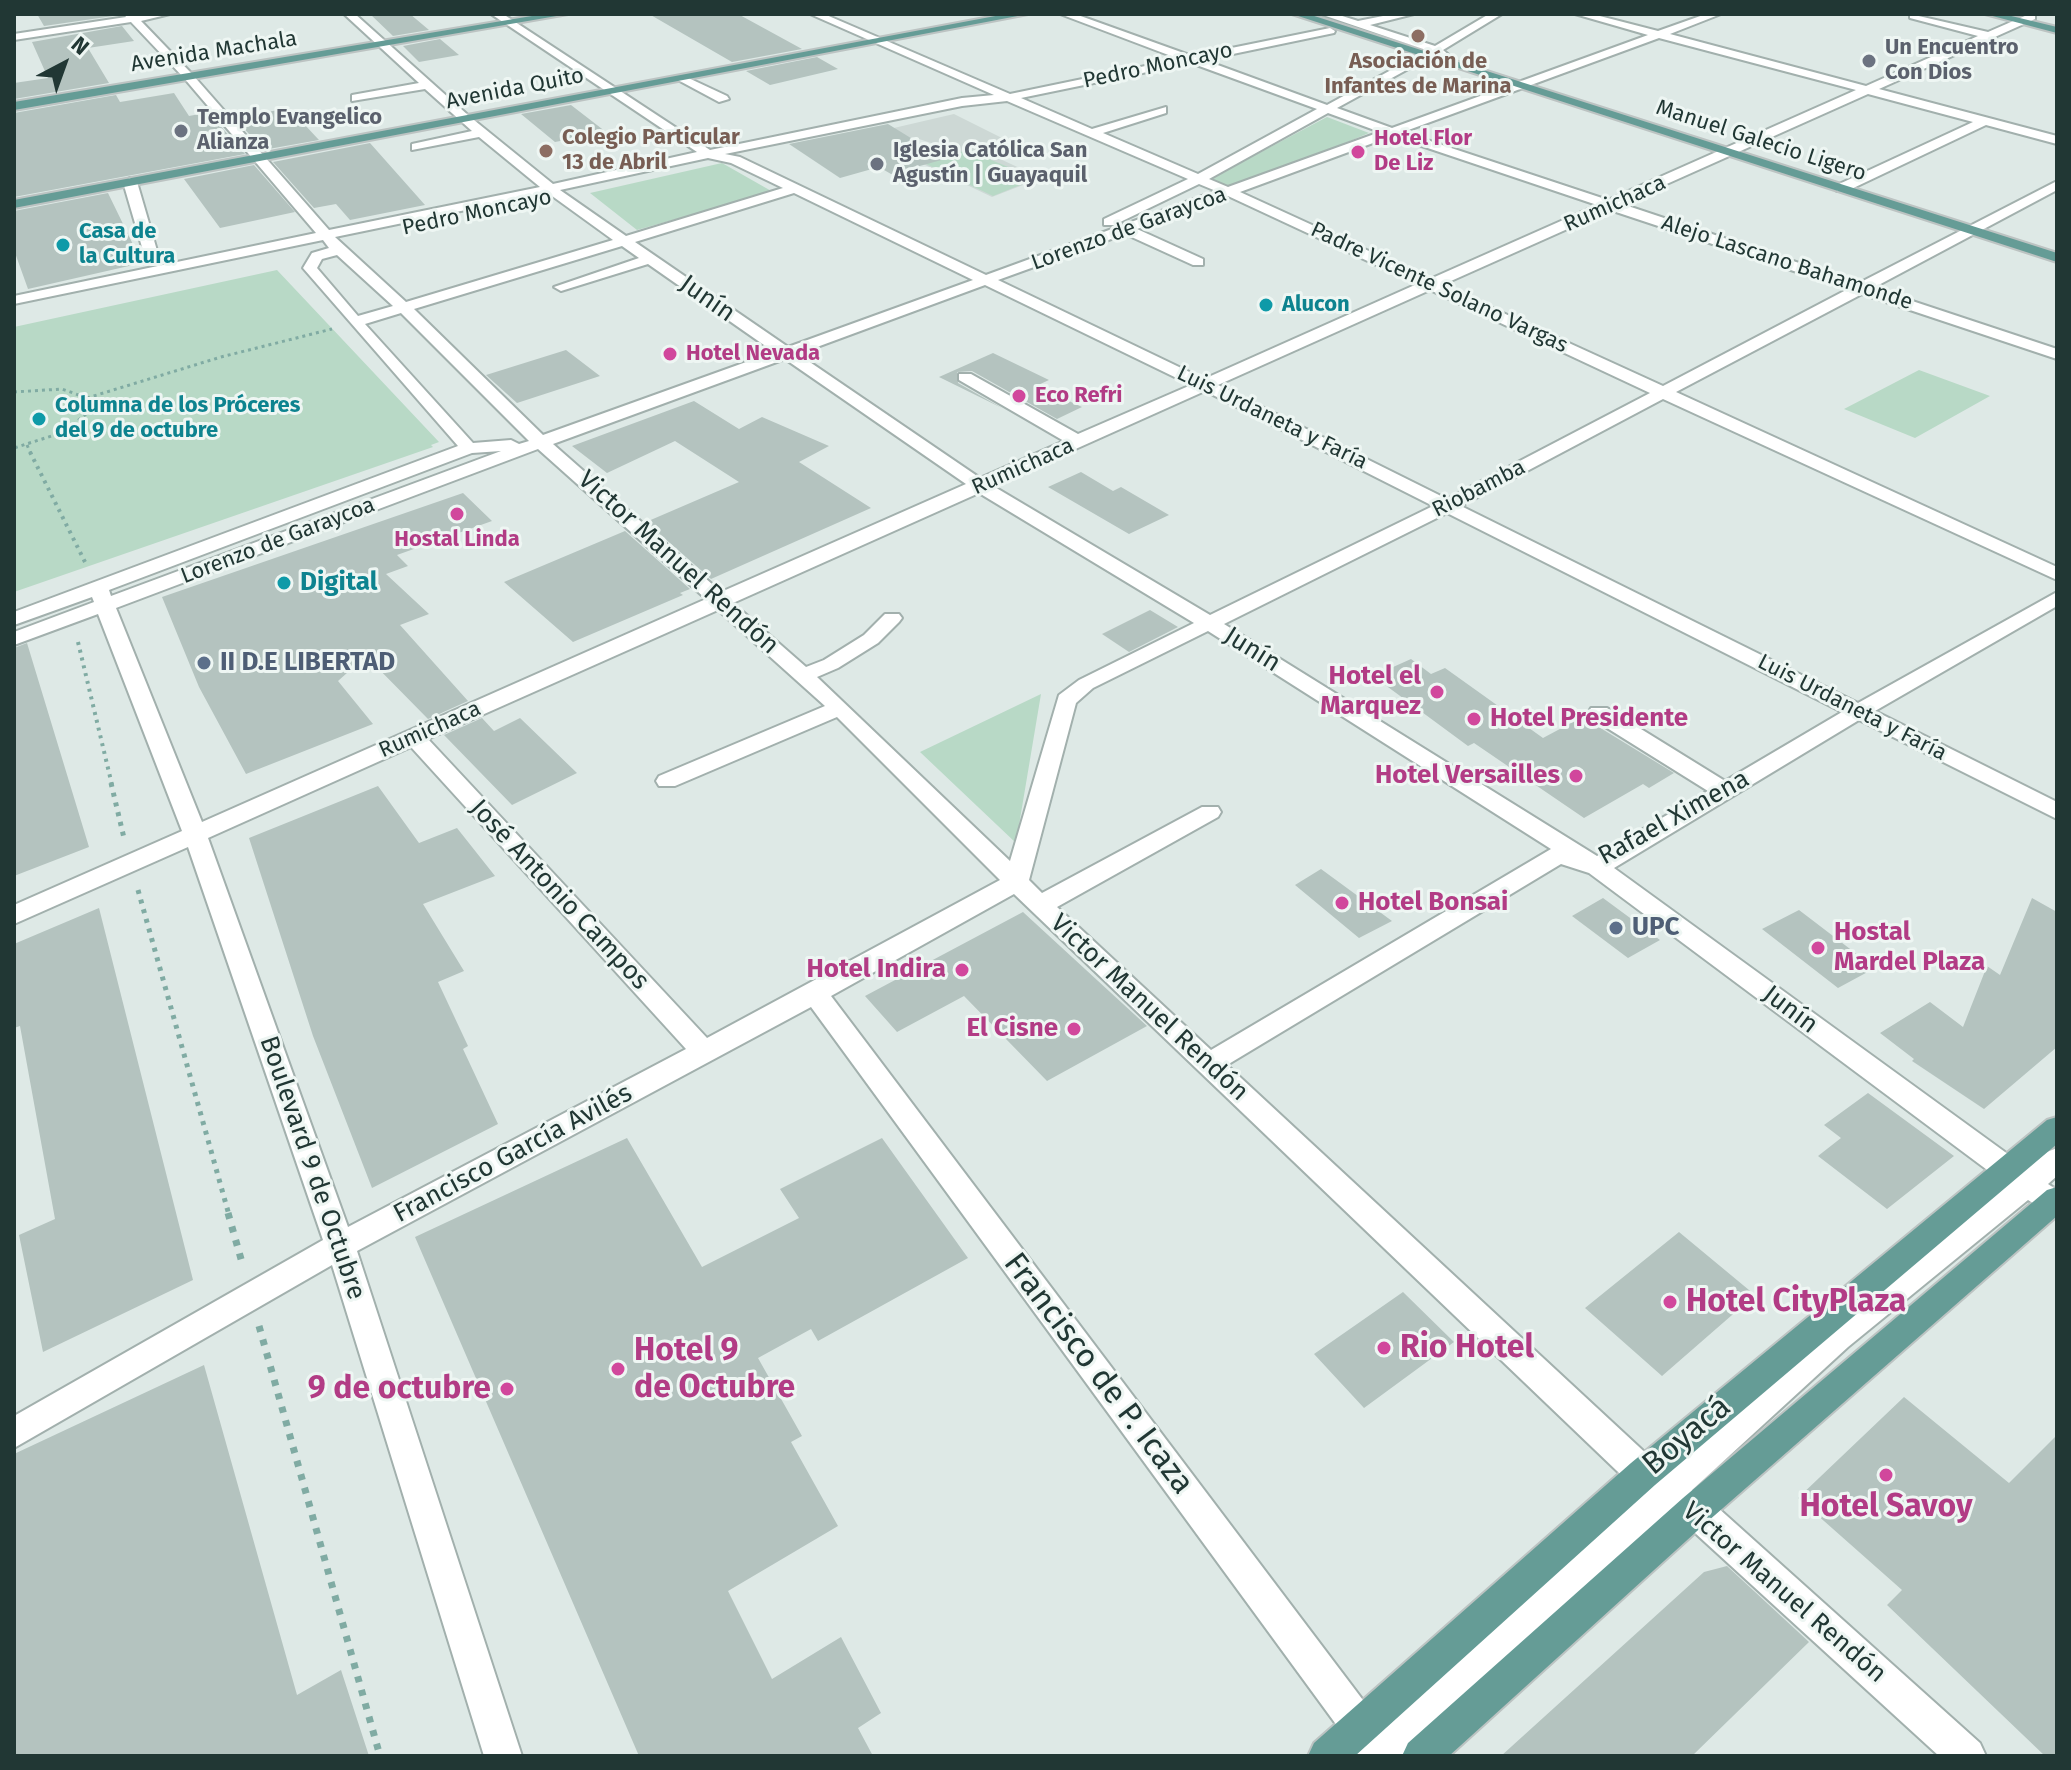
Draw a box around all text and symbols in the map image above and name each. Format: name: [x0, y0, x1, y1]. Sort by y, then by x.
north arrow: [24, 24, 104, 104]
street label: Avenida Machala: [129, 26, 299, 78]
marker: Asociación de Infantes de Marina: [1409, 27, 1427, 45]
text: N: [66, 31, 94, 60]
place label: Un Encuentro Con Dios: [1885, 35, 2019, 86]
street label: Pedro Moncayo: [1081, 37, 1235, 95]
place label: Asociación de Infantes de Marina: [1325, 49, 1511, 100]
marker: Un Encuentro Con Dios: [1860, 52, 1878, 70]
street label: Avenida Quito: [444, 63, 586, 115]
street label: Manuel Galecio Ligero: [1653, 95, 1869, 187]
place label: Templo Evangelico Alianza: [197, 105, 382, 156]
marker: Templo Evangelico Alianza: [172, 122, 190, 140]
place label: Colegio Particular 13 de Abril: [562, 125, 740, 176]
place label: Hotel Flor De Liz: [1374, 126, 1472, 178]
place label: Iglesia Católica San Agustín | Guayaquil: [893, 138, 1087, 190]
marker: Colegio Particular 13 de Abril: [537, 142, 555, 160]
marker: Hotel Flor De Liz: [1349, 143, 1367, 161]
marker: Iglesia Católica San Agustín | Guayaquil: [868, 155, 886, 173]
street label: Rumichaca: [1560, 170, 1670, 238]
street label: Lorenzo de Garaycoa: [1028, 181, 1230, 277]
street label: Pedro Moncayo: [400, 184, 554, 242]
street label: Alejo Lascano Bahamonde: [1658, 210, 1916, 316]
street label: Padre Vicente Solano Vargas: [1306, 217, 1572, 359]
place label: Casa de la Cultura: [79, 219, 175, 270]
marker: Casa de la Cultura: [54, 236, 72, 254]
street label: Junín: [673, 269, 741, 329]
place label: Alucon: [1282, 292, 1350, 318]
marker: Alucon: [1257, 296, 1275, 314]
place label: Hotel Nevada: [686, 341, 820, 367]
marker: Hotel Nevada: [661, 345, 679, 363]
street label: Luis Urdaneta y Faría: [1173, 360, 1371, 476]
place label: Eco Refri: [1035, 383, 1123, 409]
marker: Eco Refri: [1010, 387, 1028, 405]
place label: Columna de los Próceres del 9 de octubre: [55, 393, 300, 444]
marker: Columna de los Próceres del 9 de octubre: [30, 410, 48, 428]
street label: Rumichaca: [968, 433, 1078, 501]
street label: Riobamba: [1428, 454, 1530, 524]
street label: Victor Manuel Rendón: [571, 465, 785, 661]
street label: Lorenzo de Garaycoa: [177, 492, 379, 590]
marker: Hostal Linda: [448, 505, 466, 523]
place label: Hostal Linda: [394, 527, 520, 553]
place label: Digital: [300, 567, 377, 599]
marker: Digital: [275, 574, 293, 592]
street label: Junín: [1218, 621, 1286, 679]
place label: II D.E LIBERTAD: [220, 647, 395, 679]
street label: Luis Urdaneta y Faría: [1753, 649, 1951, 767]
marker: II D.E LIBERTAD: [195, 654, 213, 672]
place label: Hotel el Marquez: [1320, 661, 1421, 722]
marker: Hotel el Marquez: [1428, 683, 1446, 701]
street label: Rumichaca: [375, 696, 485, 764]
place label: Hotel Presidente: [1490, 703, 1688, 735]
marker: Hotel Presidente: [1465, 710, 1483, 728]
place label: Hotel Versailles: [1375, 760, 1560, 792]
street label: Rafael Ximena: [1593, 764, 1755, 872]
marker: Hotel Versailles: [1567, 767, 1585, 785]
street label: José Antonio Campos: [463, 793, 655, 997]
place label: Hotel Bonsai: [1358, 887, 1508, 919]
marker: Hotel Bonsai: [1333, 894, 1351, 912]
street label: Victor Manuel Rendón: [1043, 908, 1255, 1108]
place label: UPC: [1632, 912, 1679, 944]
place label: Hostal Mardel Plaza: [1834, 917, 1985, 978]
marker: UPC: [1607, 919, 1625, 937]
marker: Hostal Mardel Plaza: [1809, 939, 1827, 957]
place label: Hotel Indira: [806, 954, 946, 986]
marker: Hotel Indira: [953, 961, 971, 979]
street label: Junín: [1756, 979, 1824, 1041]
place label: El Cisne: [966, 1013, 1058, 1045]
marker: El Cisne: [1065, 1020, 1083, 1038]
street label: Boulevard 9 de Octubre: [252, 1032, 372, 1304]
street label: Francisco García Avilés: [388, 1078, 638, 1230]
street label: Francisco de P. Icaza: [995, 1246, 1201, 1502]
place label: Hotel CityPlaza: [1686, 1283, 1906, 1321]
marker: Hotel CityPlaza: [1661, 1293, 1679, 1311]
place label: Rio Hotel: [1400, 1329, 1534, 1367]
place label: Hotel 9 de Octubre: [634, 1332, 795, 1407]
marker: Rio Hotel: [1375, 1339, 1393, 1357]
marker: Hotel 9 de Octubre: [609, 1360, 627, 1378]
place label: 9 de octubre: [308, 1370, 491, 1408]
marker: 9 de octubre: [498, 1380, 516, 1398]
street label: Boyacá: [1635, 1388, 1739, 1484]
marker: Hotel Savoy: [1877, 1466, 1895, 1484]
place label: Hotel Savoy: [1799, 1488, 1973, 1526]
street label: Victor Manuel Rendón: [1676, 1496, 1892, 1690]

